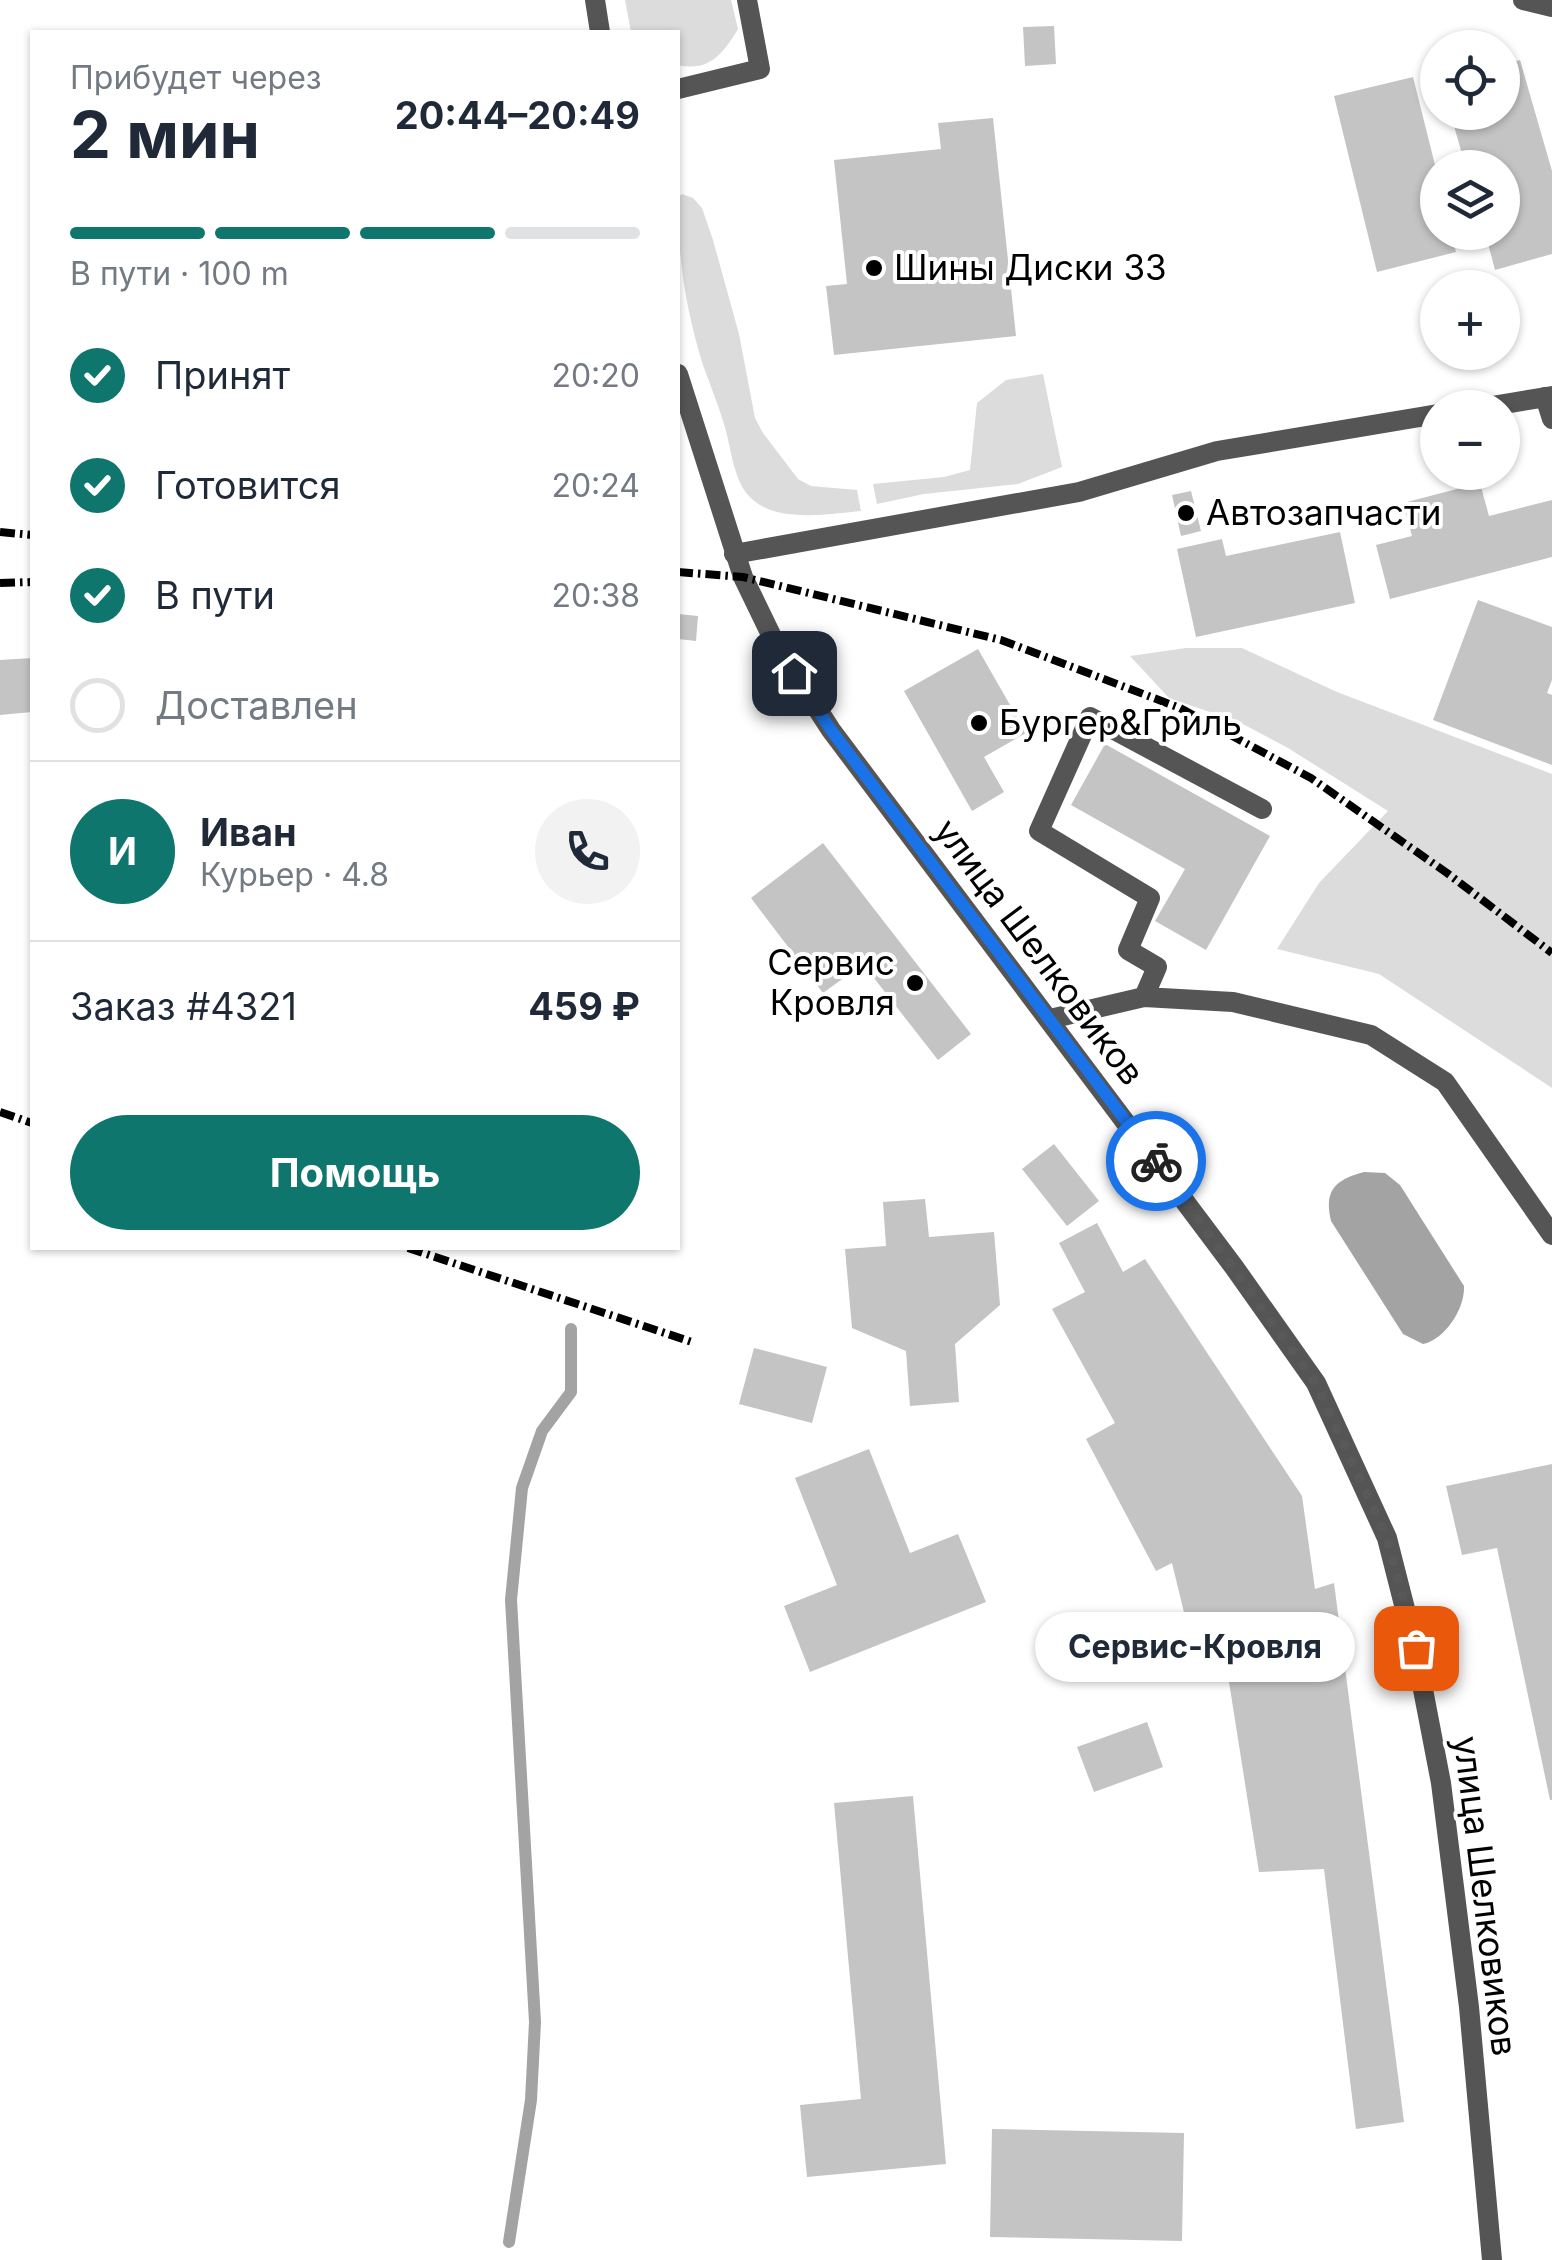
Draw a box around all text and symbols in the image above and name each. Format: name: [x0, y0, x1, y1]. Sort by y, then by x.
map controls: [1420, 30, 1520, 490]
button: locate: [1420, 30, 1520, 130]
text: Прибудет через: [70, 58, 322, 97]
text: 20:44–20:49: [395, 92, 640, 138]
text: 2 мин: [70, 95, 260, 174]
button: layers: [1420, 150, 1520, 250]
place label: Шины Диски 33: [894, 246, 1167, 288]
text: В пути · 100 m: [70, 254, 289, 293]
marker: Шины Диски 33: [863, 257, 885, 279]
button: +: [1420, 270, 1520, 370]
icon: check: [70, 348, 125, 403]
text: Принят: [155, 352, 290, 398]
text: 20:20: [551, 356, 640, 395]
button: −: [1420, 390, 1520, 490]
icon: check: [70, 458, 125, 513]
text: Готовится: [155, 462, 340, 508]
text: 20:24: [551, 466, 640, 505]
place label: Автозапчасти: [1206, 491, 1442, 533]
marker: Автозапчасти: [1175, 502, 1197, 524]
icon: check: [70, 568, 125, 623]
text: В пути: [155, 572, 275, 618]
text: 20:38: [552, 576, 640, 615]
pin: [752, 631, 837, 716]
icon: home: [767, 646, 822, 701]
text: Доставлен: [155, 682, 358, 728]
place label: Бургер&Гриль: [999, 701, 1242, 743]
marker: Бургер&Гриль: [968, 712, 990, 734]
button: phone: [535, 799, 640, 904]
text: Иван: [200, 809, 297, 855]
street label: улица Шелковиков: [926, 810, 1153, 1093]
text: И: [108, 828, 137, 874]
text: Курьер · 4.8: [200, 855, 389, 894]
place label: Сервис Кровля: [767, 941, 895, 1023]
marker: Сервис Кровля: [904, 972, 926, 994]
text: Заказ #4321: [70, 983, 297, 1029]
text: 459 ₽: [528, 983, 640, 1029]
courier: [1106, 1111, 1206, 1211]
button: Помощь: [70, 1115, 640, 1230]
icon: bike: [1129, 1134, 1184, 1189]
pin: [1374, 1606, 1459, 1691]
callout: Сервис-Кровля: [1036, 1613, 1356, 1683]
icon: bag: [1389, 1621, 1444, 1676]
text: Сервис-Кровля: [1068, 1627, 1322, 1666]
street label: улица Шелковиков: [1446, 1734, 1526, 2058]

